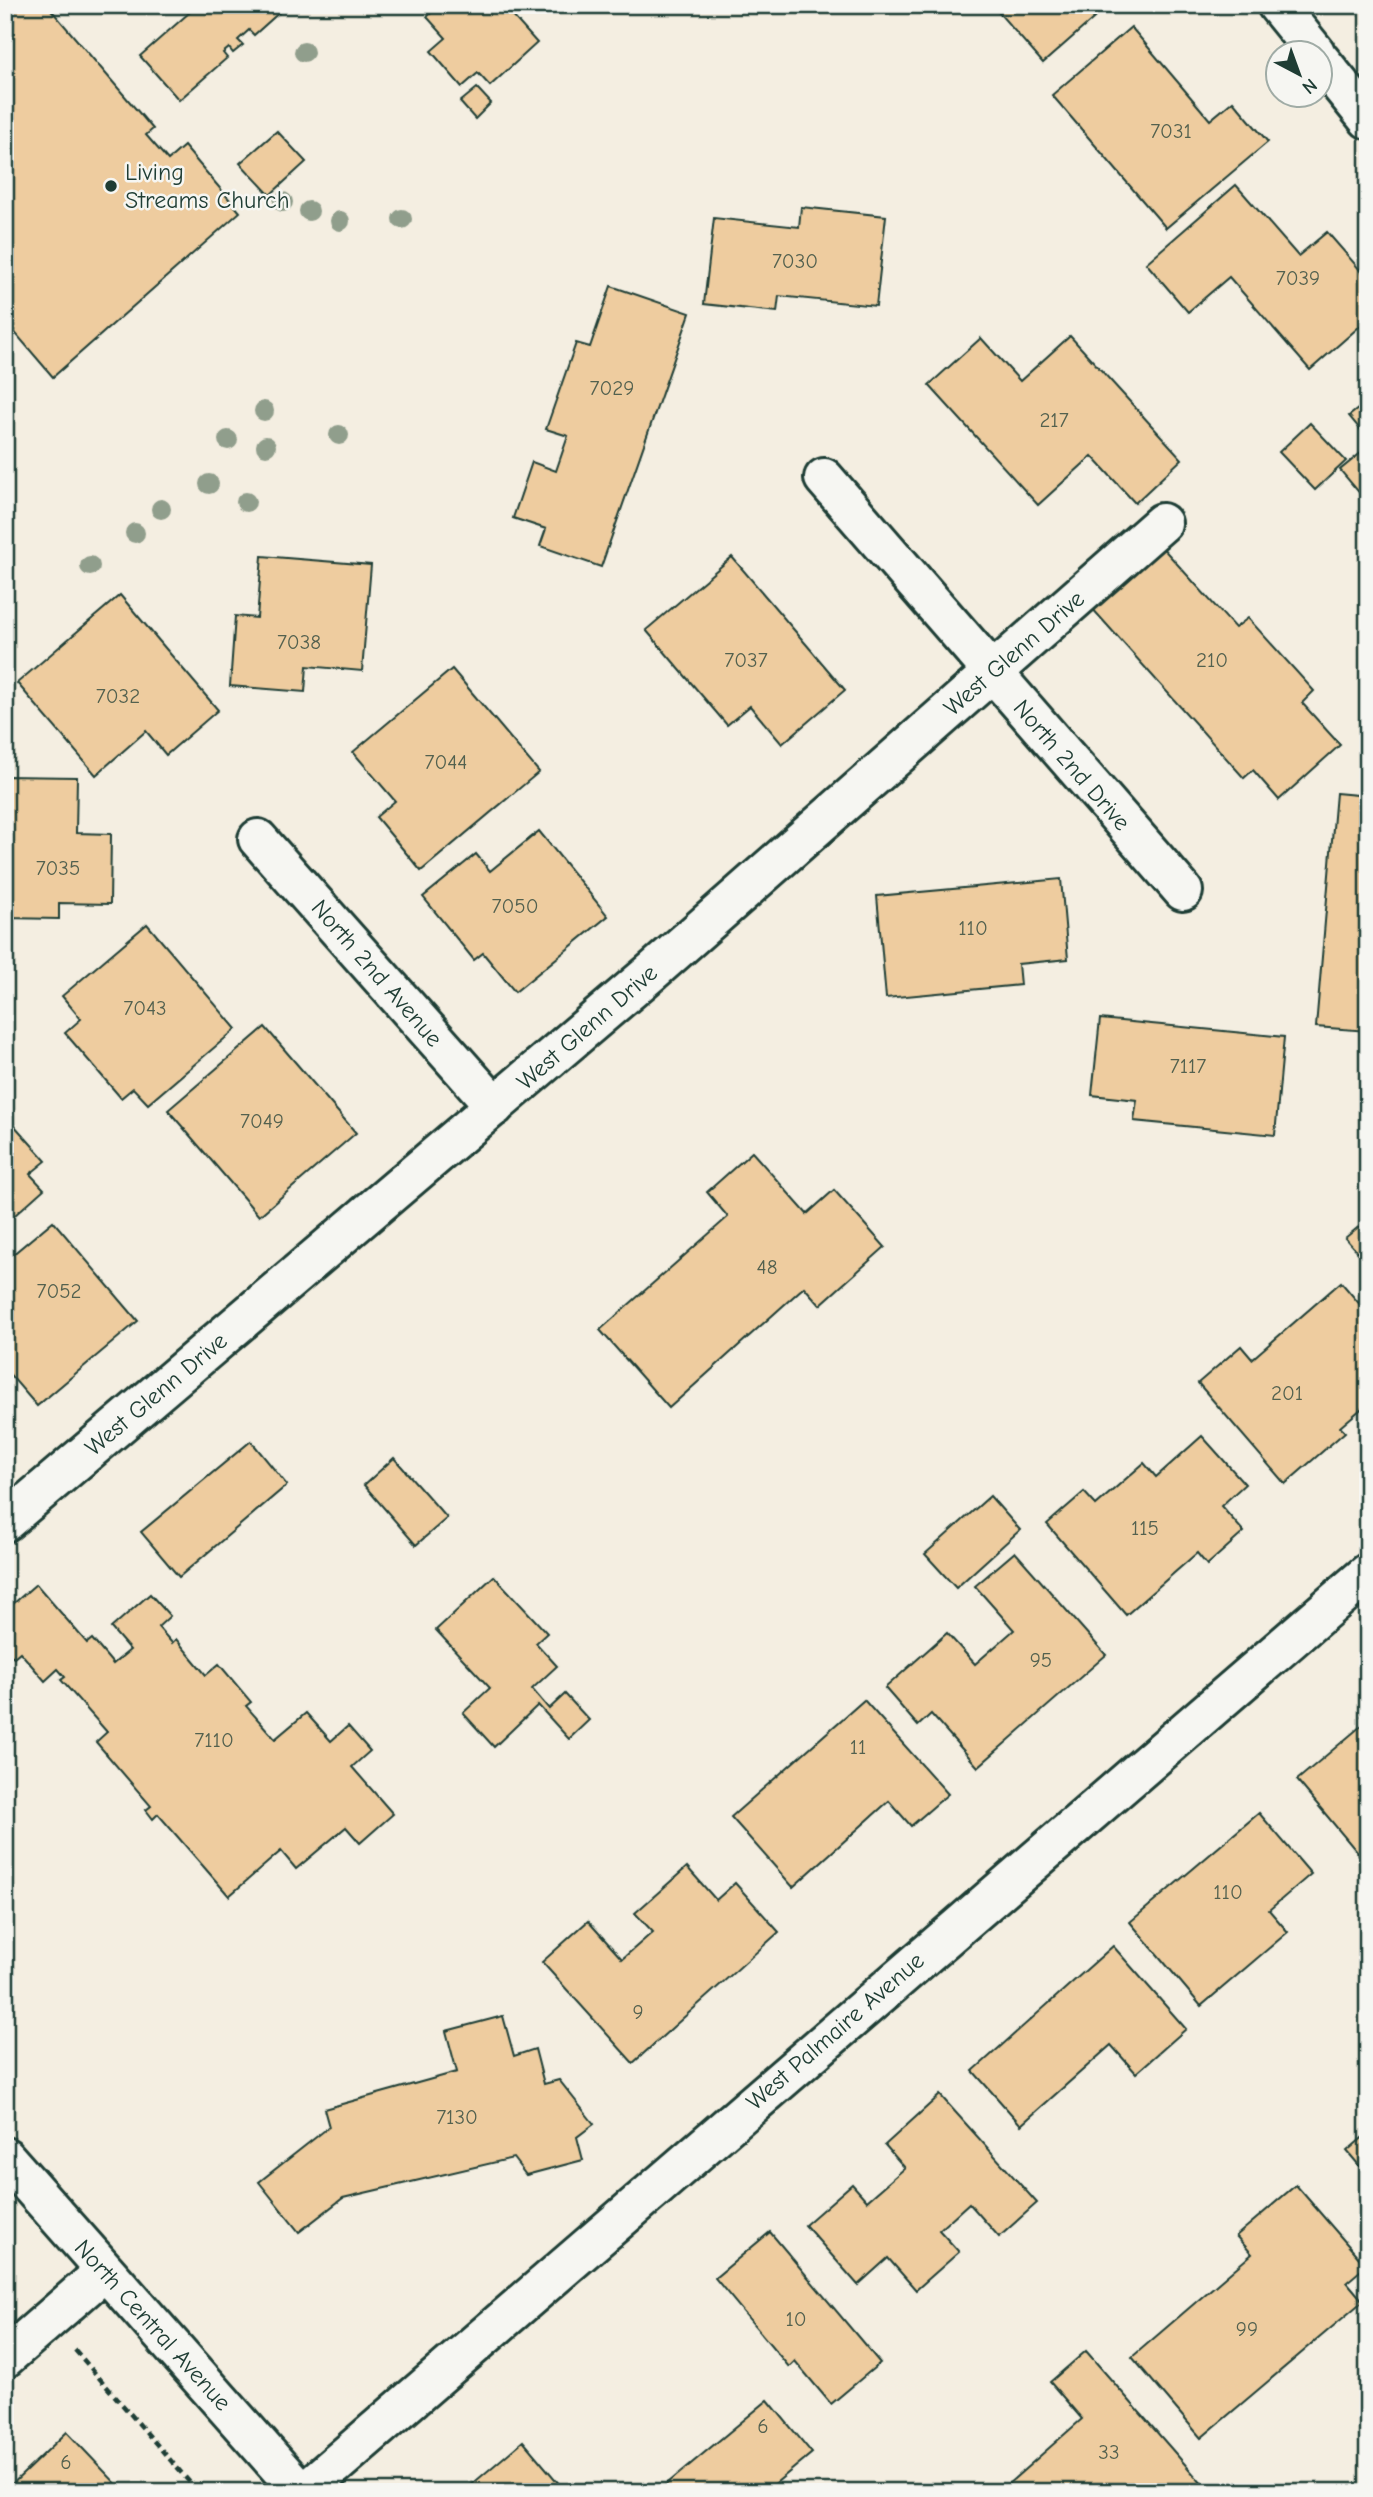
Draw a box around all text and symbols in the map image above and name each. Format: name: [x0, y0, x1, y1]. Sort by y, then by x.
north arrow: [1264, 38, 1334, 108]
text: N: [1298, 74, 1321, 98]
house number: 7031: [1150, 119, 1192, 143]
place label: Living Streams Church: [125, 158, 290, 214]
marker: Living Streams Church: [103, 178, 119, 194]
house number: 7030: [772, 249, 818, 273]
house number: 7039: [1276, 266, 1320, 290]
house number: 7029: [590, 376, 634, 400]
house number: 217: [1039, 408, 1069, 432]
street label: West Glenn Drive: [938, 584, 1090, 722]
house number: 7038: [277, 630, 321, 654]
house number: 7037: [724, 648, 768, 672]
house number: 210: [1196, 648, 1228, 672]
house number: 7032: [96, 684, 140, 708]
street label: North 2nd Drive: [1008, 694, 1136, 836]
house number: 7044: [424, 750, 468, 774]
house number: 7035: [36, 856, 80, 880]
street label: North 2nd Avenue: [306, 894, 448, 1052]
house number: 7050: [492, 894, 538, 918]
house number: 110: [958, 916, 988, 940]
street label: West Glenn Drive: [511, 958, 663, 1096]
house number: 7043: [123, 996, 167, 1020]
house number: 7117: [1170, 1054, 1206, 1078]
house number: 7049: [240, 1109, 284, 1133]
house number: 48: [757, 1255, 777, 1279]
house number: 7052: [36, 1279, 82, 1303]
street label: West Glenn Drive: [79, 1326, 233, 1462]
house number: 201: [1271, 1381, 1303, 1405]
house number: 115: [1131, 1516, 1159, 1540]
house number: 95: [1030, 1648, 1052, 1672]
house number: 7110: [194, 1728, 234, 1752]
house number: 11: [850, 1735, 866, 1759]
house number: 110: [1213, 1880, 1243, 1904]
street label: West Palmaire Avenue: [741, 1946, 929, 2116]
house number: 9: [632, 2000, 644, 2024]
house number: 7130: [436, 2105, 478, 2129]
street label: North Central Avenue: [69, 2234, 237, 2416]
house number: 10: [785, 2307, 807, 2331]
house number: 99: [1236, 2317, 1258, 2341]
house number: 6: [757, 2414, 769, 2438]
house number: 33: [1098, 2440, 1120, 2464]
house number: 6: [60, 2450, 72, 2474]

